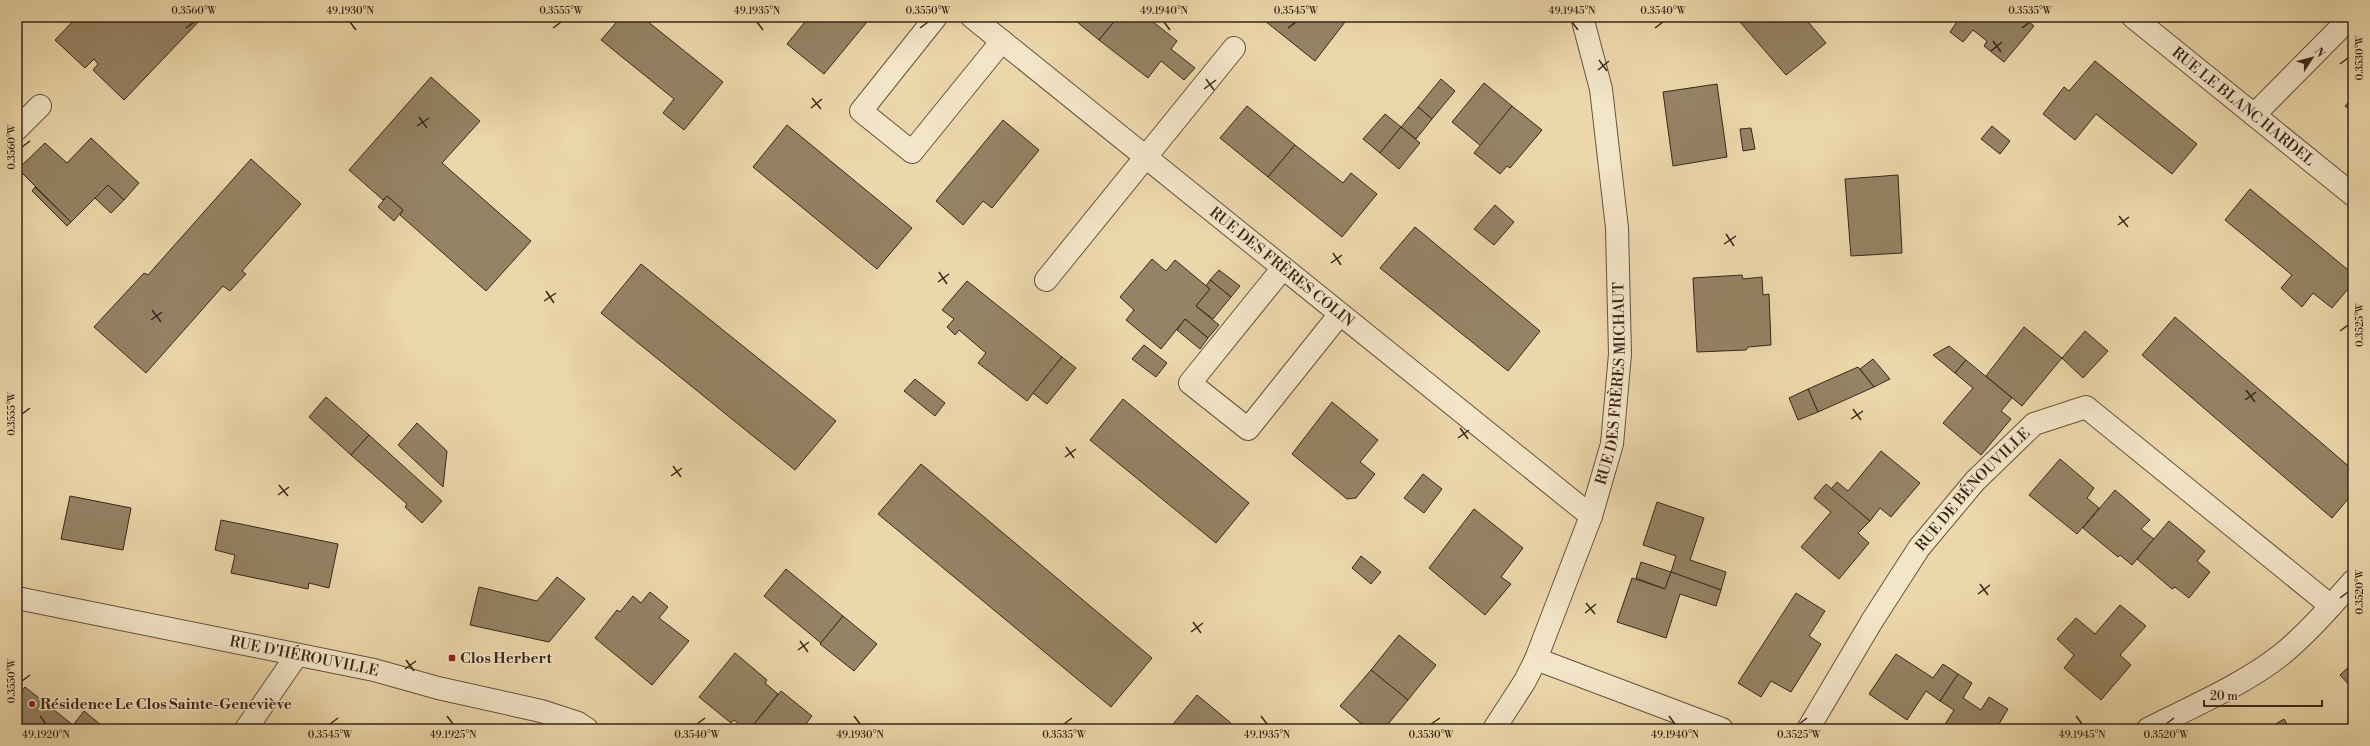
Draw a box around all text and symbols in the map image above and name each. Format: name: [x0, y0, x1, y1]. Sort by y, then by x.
text: 0.3560°W: [171, 5, 218, 17]
text: 49.1930°N: [326, 5, 374, 17]
text: 0.3555°W: [539, 5, 584, 17]
text: 49.1935°N: [734, 5, 781, 17]
text: 0.3550°W: [906, 5, 951, 17]
text: 49.1940°N: [1140, 5, 1189, 17]
text: 0.3545°W: [1274, 5, 1319, 17]
text: 49.1945°N: [1549, 5, 1596, 17]
text: 0.3540°W: [1640, 5, 1687, 17]
text: 0.3535°W: [2008, 5, 2053, 17]
text: 0.3530°W: [2354, 35, 2366, 80]
north arrow: [2292, 38, 2332, 78]
street label: RUE LE BLANC HARDEL: [2168, 43, 2318, 169]
text: 0.3560°W: [6, 123, 18, 170]
street label: RUE DES FRÈRES COLIN: [1206, 203, 1358, 331]
street label: RUE DES FRÈRES MICHAUT: [1591, 281, 1630, 487]
text: 0.3525°W: [2354, 302, 2366, 347]
text: 0.3555°W: [6, 391, 18, 436]
street label: RUE DE BÉNOUVILLE: [1911, 424, 2034, 555]
text: 0.3520°W: [2354, 569, 2366, 614]
street label: RUE D'HÉROUVILLE: [228, 632, 380, 680]
place label: Clos Herbert: [460, 649, 552, 668]
marker: Clos Herbert: [447, 653, 457, 663]
text: 0.3550°W: [6, 658, 18, 703]
scale bar: [2204, 682, 2322, 708]
text: 20 m: [2210, 689, 2238, 704]
place label: Résidence Le Clos Sainte-Geneviève: [40, 695, 292, 714]
marker: Résidence Le Clos Sainte-Geneviève: [27, 699, 37, 709]
text: 49.1920°N: [22, 729, 70, 741]
text: 0.3545°W: [308, 729, 353, 741]
text: 49.1925°N: [430, 729, 477, 741]
text: 0.3540°W: [674, 729, 721, 741]
text: 49.1930°N: [836, 729, 884, 741]
text: 0.3535°W: [1042, 729, 1087, 741]
text: 49.1935°N: [1244, 729, 1291, 741]
text: 0.3530°W: [1409, 729, 1454, 741]
text: 49.1940°N: [1651, 729, 1700, 741]
text: 0.3525°W: [1777, 729, 1822, 741]
text: 49.1945°N: [2059, 729, 2106, 741]
text: 0.3520°W: [2144, 729, 2189, 741]

